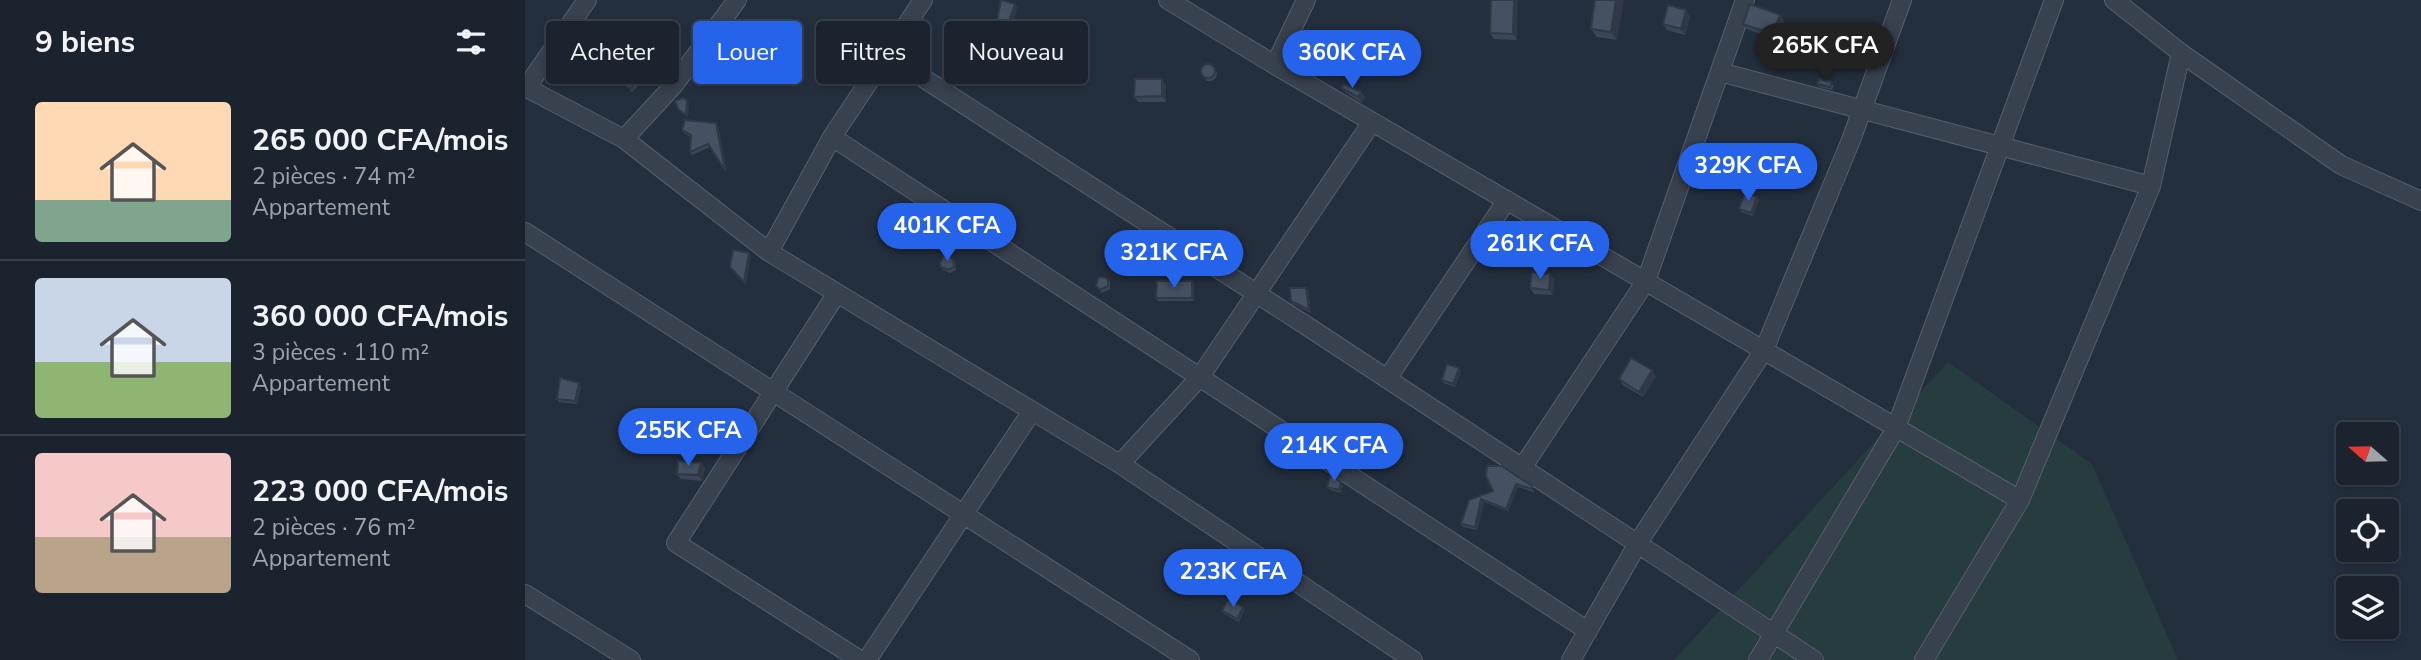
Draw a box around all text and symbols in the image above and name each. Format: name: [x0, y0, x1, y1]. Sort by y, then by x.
chip: Acheter: [546, 21, 679, 84]
chip: Louer: [693, 21, 802, 84]
chip: Filtres: [816, 21, 930, 84]
chip: Nouveau: [944, 21, 1088, 84]
text: 9 biens: [35, 22, 135, 63]
icon: filters: [452, 23, 490, 61]
pin: 265K CFA: [1753, 24, 1897, 83]
text: 265K CFA: [1771, 30, 1879, 61]
pin: 360K CFA: [1280, 31, 1424, 90]
text: 360K CFA: [1298, 37, 1406, 68]
text: 265 000 CFA/mois: [252, 120, 508, 161]
icon: home: [91, 130, 175, 214]
pin: 329K CFA: [1676, 144, 1820, 203]
text: 329K CFA: [1694, 150, 1802, 181]
text: 2 pièces · 74 m²: [252, 161, 415, 192]
text: Appartement: [252, 192, 390, 223]
pin: 401K CFA: [875, 204, 1019, 263]
text: 401K CFA: [893, 210, 1001, 241]
pin: 261K CFA: [1468, 222, 1612, 281]
text: 261K CFA: [1486, 228, 1594, 259]
pin: 321K CFA: [1102, 230, 1246, 290]
text: 321K CFA: [1120, 237, 1228, 268]
text: 360 000 CFA/mois: [252, 296, 508, 337]
icon: home: [91, 306, 175, 390]
text: 3 pièces · 110 m²: [252, 337, 429, 368]
text: Appartement: [252, 368, 390, 399]
pin: 255K CFA: [616, 408, 760, 468]
text: 255K CFA: [634, 415, 742, 446]
north arrow: [2336, 422, 2399, 485]
map controls: [2336, 422, 2399, 639]
pin: 214K CFA: [1262, 424, 1406, 483]
text: 214K CFA: [1280, 430, 1388, 461]
text: 223 000 CFA/mois: [252, 471, 508, 512]
icon: home: [91, 481, 175, 565]
button: locate: [2336, 499, 2399, 562]
text: 2 pièces · 76 m²: [252, 512, 415, 543]
text: Appartement: [252, 543, 390, 574]
pin: 223K CFA: [1161, 550, 1305, 609]
text: 223K CFA: [1179, 556, 1287, 587]
button: layers: [2336, 576, 2399, 639]

